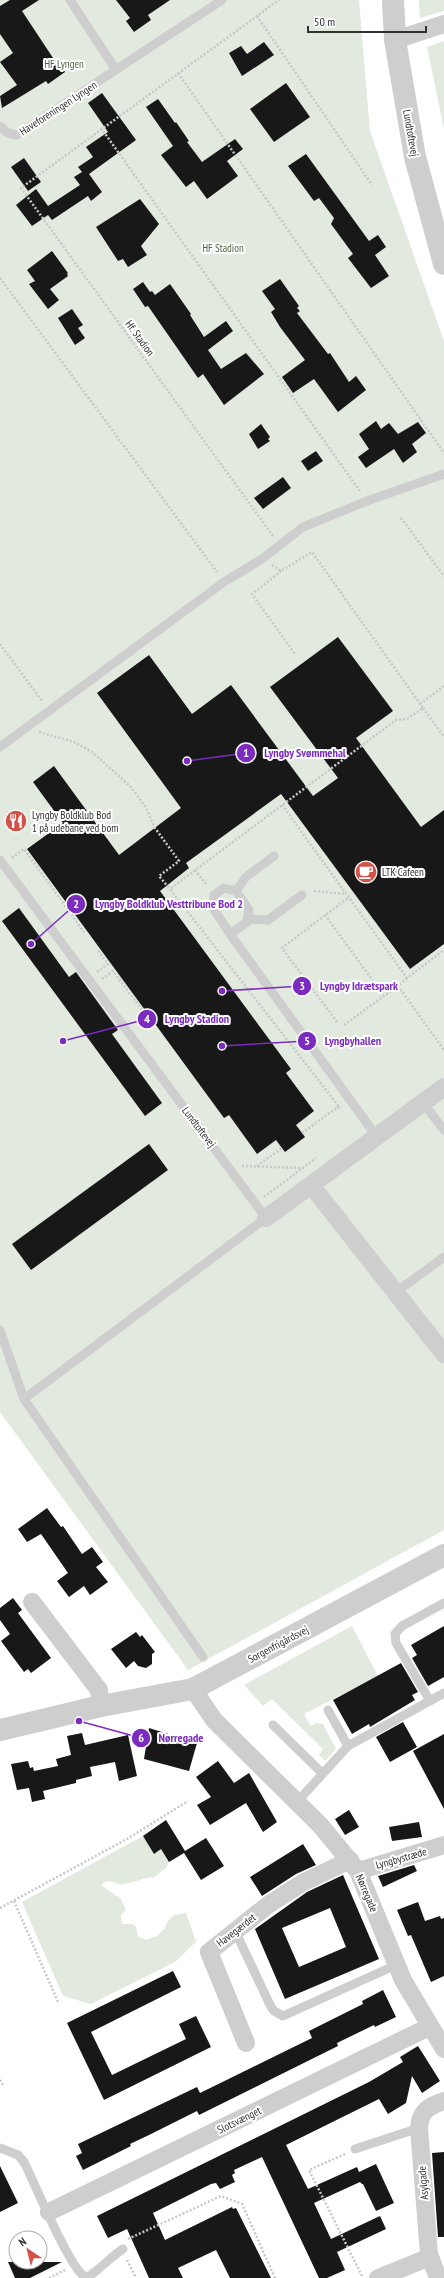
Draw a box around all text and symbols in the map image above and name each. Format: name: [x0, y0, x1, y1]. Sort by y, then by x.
scale bar: [308, 8, 426, 34]
text: 50 m: [314, 14, 335, 29]
park label: HF Lyngen: [44, 57, 84, 71]
street label: Haveforeningen Lyngen: [17, 78, 99, 138]
street label: Lundtoftevej: [400, 108, 422, 158]
park label: HF Stadion: [202, 241, 244, 255]
street label: Hf. Stadion: [122, 317, 158, 359]
callout: Lyngby Svømmehal: [236, 741, 354, 765]
text: 1: [243, 745, 249, 760]
text: Lyngby Svømmehal: [264, 745, 346, 760]
restaurant icon: Lyngby Boldklub Bod 1 på udebane ved bom: [3, 808, 29, 834]
place label: Lyngby Boldklub Bod 1 på udebane ved bom: [32, 808, 118, 835]
cafe icon: LTK Cafeen: [353, 859, 379, 885]
place label: LTK Cafeen: [382, 865, 424, 879]
callout: Lyngby Boldklub Vesttribune Bod 2: [66, 892, 251, 916]
text: 2: [73, 896, 79, 911]
text: Lyngby Boldklub Vesttribune Bod 2: [95, 896, 243, 911]
callout: Lyngby Idrætspark: [292, 974, 406, 998]
text: 3: [299, 978, 305, 993]
text: Lyngby Idrætspark: [320, 978, 398, 993]
callout: Lyngby Stadion: [137, 1007, 238, 1031]
text: 4: [144, 1011, 150, 1026]
text: Lyngby Stadion: [165, 1011, 229, 1026]
callout: Lyngbyhallen: [297, 1029, 389, 1053]
text: 5: [304, 1033, 310, 1048]
text: Lyngbyhallen: [325, 1033, 381, 1048]
street label: Lundtoftevej: [179, 1104, 219, 1150]
street label: Sorgenfrigårdsvej: [245, 1622, 311, 1666]
callout: Nørregade: [131, 1726, 211, 1750]
text: 6: [138, 1730, 144, 1745]
text: Nørregade: [159, 1730, 203, 1745]
street label: Lyngbystræde: [374, 1844, 429, 1872]
street label: Nørregade: [353, 1872, 381, 1914]
street label: Havegærdet: [213, 1910, 259, 1950]
street label: Slotsvænget: [215, 2103, 263, 2137]
street label: Asylgade: [415, 2165, 431, 2201]
north arrow: [8, 2230, 48, 2270]
text: N: [16, 2234, 29, 2249]

